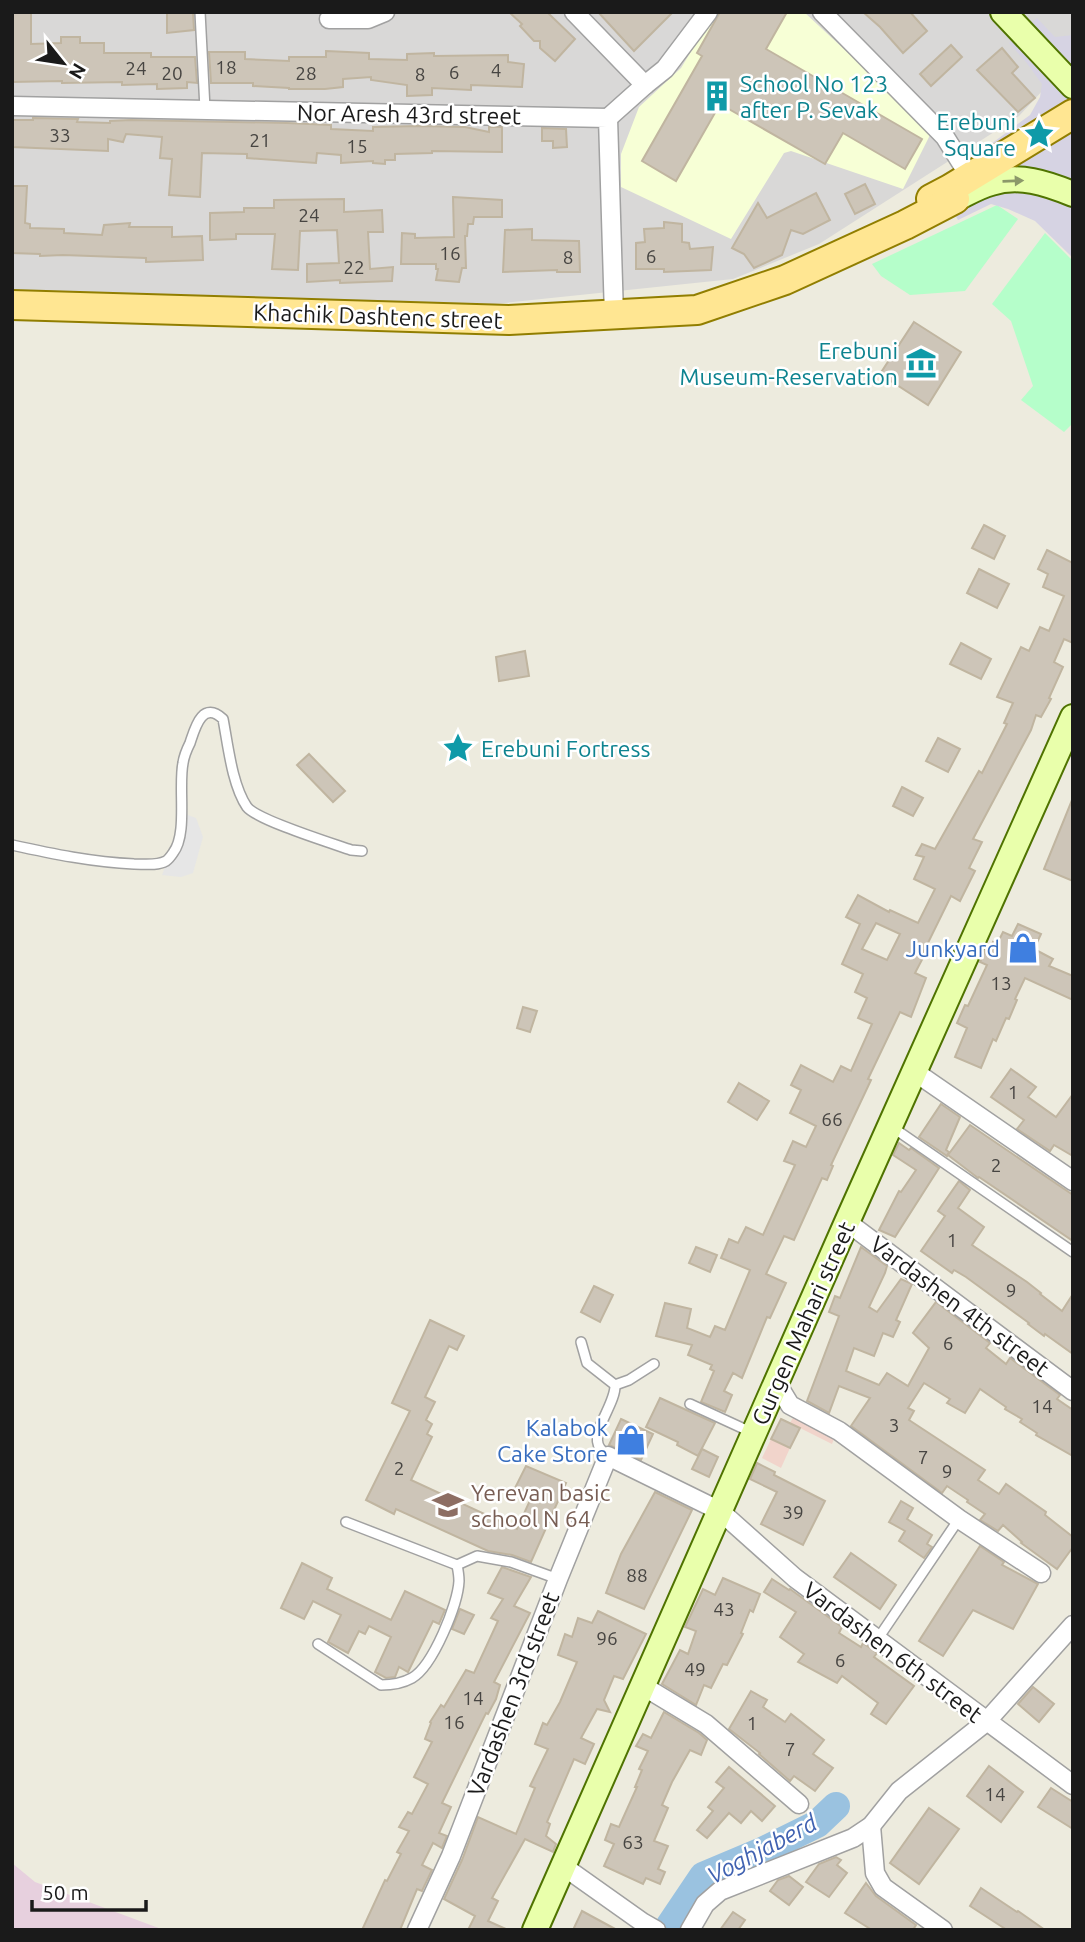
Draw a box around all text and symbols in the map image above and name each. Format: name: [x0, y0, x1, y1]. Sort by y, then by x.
north arrow: [28, 28, 98, 98]
house number: 18: [215, 56, 237, 78]
house number: 24: [125, 57, 147, 79]
house number: 4: [491, 59, 501, 81]
text: N: [65, 60, 91, 83]
house number: 6: [449, 61, 459, 83]
house number: 20: [161, 62, 183, 84]
house number: 28: [295, 62, 317, 84]
house number: 8: [415, 63, 425, 85]
place label: School No 123 after P. Sevak: [740, 71, 888, 122]
building icon: School No 123 after P. Sevak: [700, 79, 734, 113]
street label: Nor Aresh 43rd street: [297, 100, 521, 128]
place label: Erebuni Square: [936, 109, 1016, 160]
place icon: Erebuni Square: [1022, 117, 1056, 151]
house number: 33: [49, 124, 71, 146]
house number: 21: [249, 129, 271, 151]
house number: 15: [346, 135, 368, 157]
one-way arrow: [1002, 175, 1024, 186]
house number: 24: [298, 204, 320, 226]
house number: 16: [439, 242, 461, 264]
house number: 6: [646, 245, 656, 267]
house number: 8: [563, 246, 573, 268]
house number: 22: [343, 256, 365, 278]
street label: Khachik Dashtenc street: [253, 299, 503, 333]
place label: Erebuni Museum-Reservation: [679, 338, 898, 389]
museum icon: Erebuni Museum-Reservation: [904, 346, 938, 380]
place icon: Erebuni Fortress: [441, 731, 475, 765]
place label: Erebuni Fortress: [481, 736, 651, 761]
shop icon: Junkyard: [1006, 931, 1040, 965]
place label: Junkyard: [906, 936, 1000, 961]
house number: 13: [990, 972, 1012, 994]
house number: 1: [1008, 1081, 1018, 1103]
house number: 66: [821, 1108, 843, 1130]
house number: 2: [991, 1154, 1001, 1176]
street label: Gurgen Mahari street: [747, 1217, 859, 1429]
house number: 1: [947, 1229, 957, 1251]
street label: Vardashen 4th street: [866, 1231, 1054, 1381]
house number: 9: [1006, 1279, 1016, 1301]
house number: 6: [943, 1332, 953, 1354]
house number: 14: [1031, 1395, 1053, 1417]
house number: 3: [889, 1414, 899, 1436]
place label: Kalabok Cake Store: [497, 1415, 608, 1466]
shop icon: Kalabok Cake Store: [614, 1423, 648, 1457]
house number: 7: [918, 1446, 928, 1468]
house number: 2: [394, 1457, 404, 1479]
house number: 9: [942, 1460, 952, 1482]
place label: Yerevan basic school N 64: [471, 1480, 611, 1531]
school or university icon: Yerevan basic school N 64: [431, 1488, 465, 1522]
house number: 39: [782, 1501, 804, 1523]
house number: 88: [626, 1564, 648, 1586]
street label: Vardashen 6th street: [798, 1576, 988, 1728]
street label: Vardashen 3rd street: [462, 1588, 564, 1800]
house number: 43: [713, 1598, 735, 1620]
house number: 96: [596, 1627, 618, 1649]
house number: 6: [835, 1649, 845, 1671]
house number: 49: [684, 1658, 706, 1680]
house number: 14: [462, 1687, 484, 1709]
house number: 16: [443, 1711, 465, 1733]
house number: 1: [747, 1712, 757, 1734]
house number: 7: [785, 1738, 795, 1760]
house number: 14: [984, 1783, 1006, 1805]
water label: Voghjaberd: [703, 1809, 822, 1889]
house number: 63: [622, 1831, 644, 1853]
scale bar: [32, 1868, 145, 1912]
text: 50 m: [42, 1880, 89, 1904]

